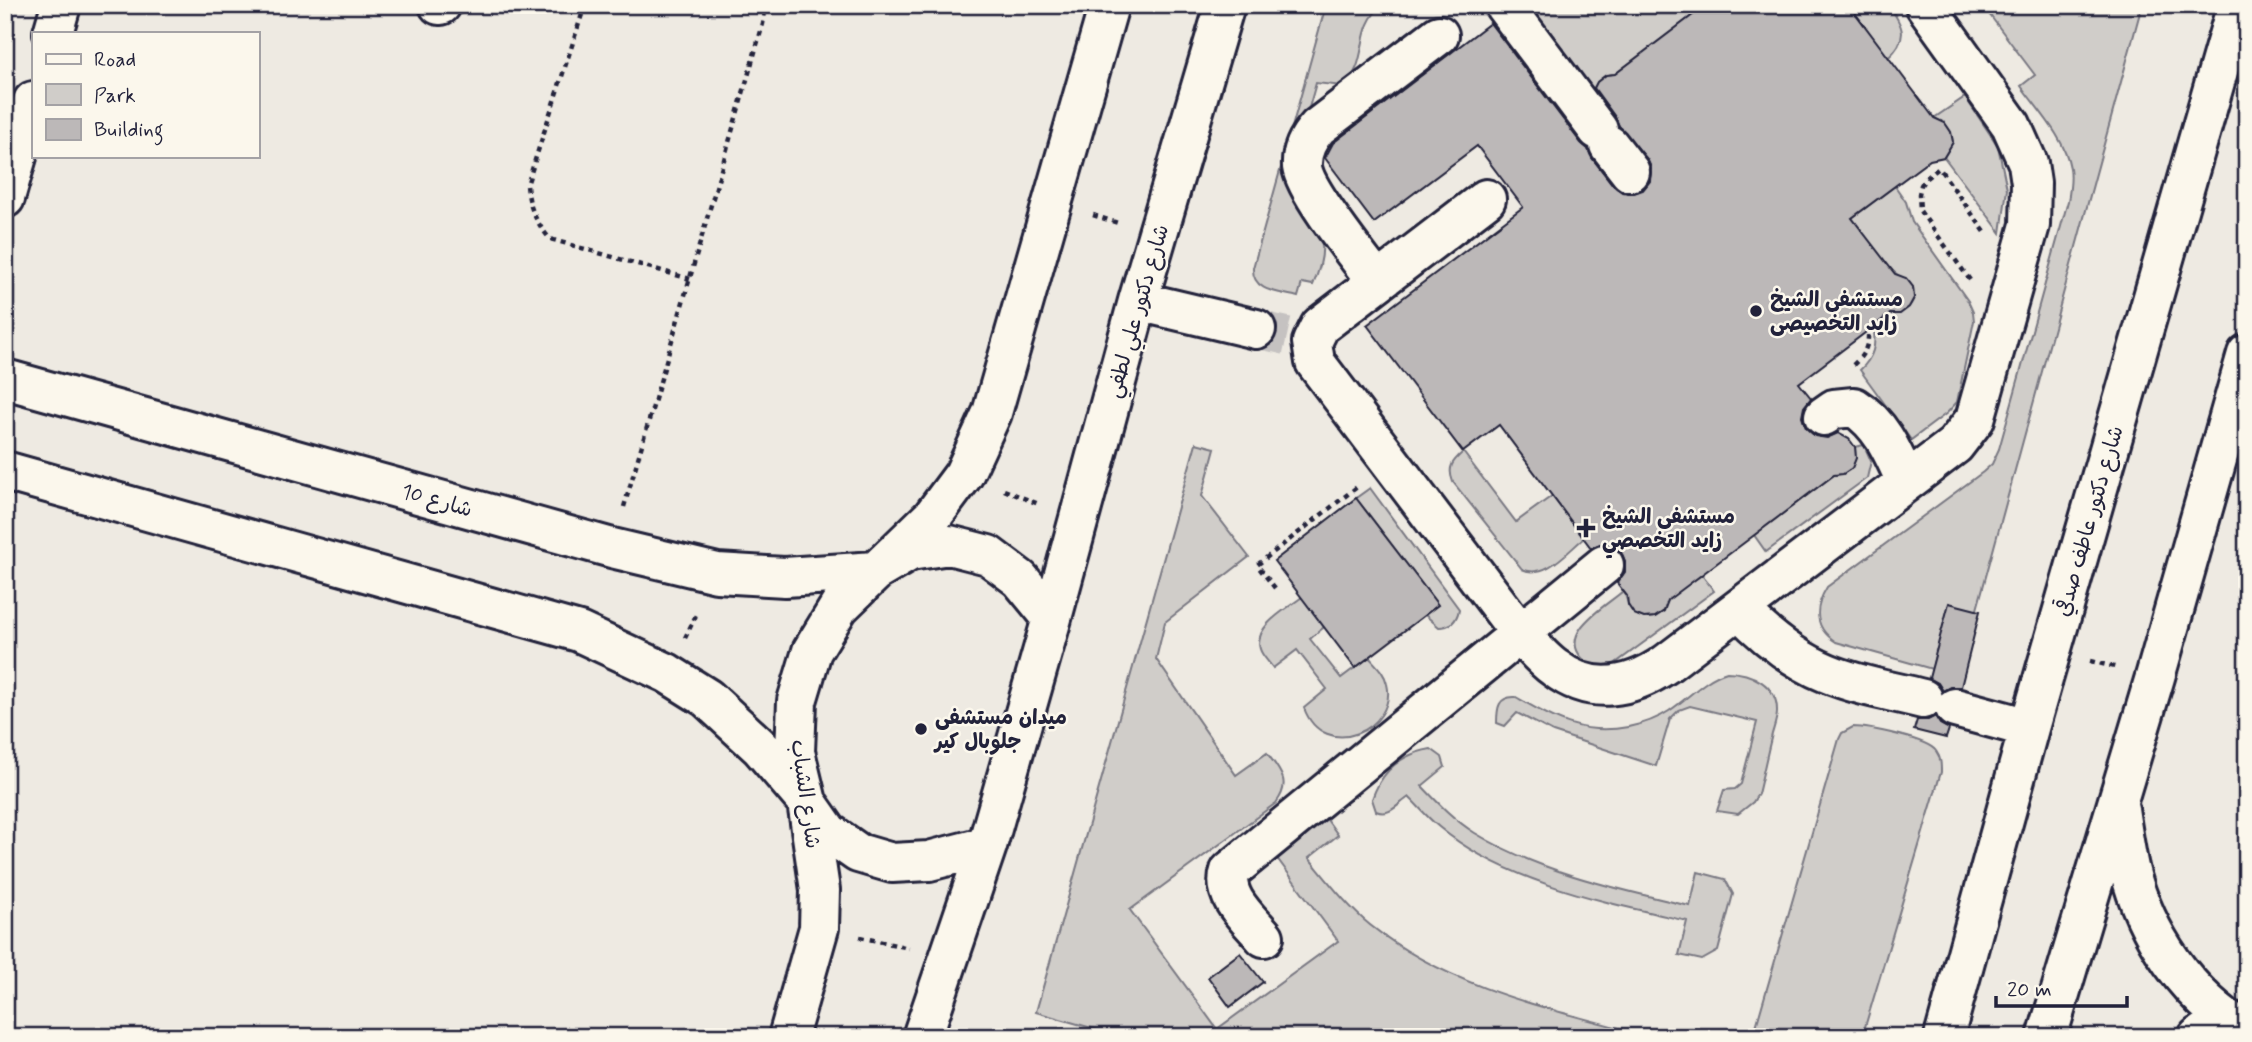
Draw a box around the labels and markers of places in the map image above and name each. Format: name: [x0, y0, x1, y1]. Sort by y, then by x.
place label: مستشفى الشيخ زايد التخصيصى: [1770, 286, 1903, 338]
marker: مستشفى الشيخ زايد التخصيصى: [1748, 303, 1764, 319]
place label: مستشفى الشيخ زايد التخصصي: [1602, 503, 1735, 559]
marker: مستشفى الشيخ زايد التخصصي: [1576, 518, 1596, 538]
place label: ميدان مستشفى جلوبال كير: [933, 704, 1067, 756]
marker: ميدان مستشفى جلوبال كير: [913, 721, 929, 737]

